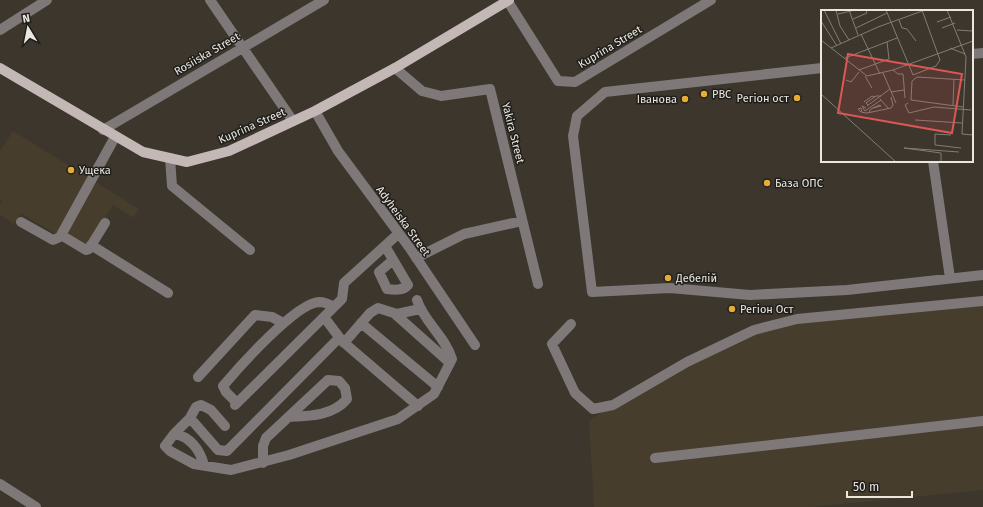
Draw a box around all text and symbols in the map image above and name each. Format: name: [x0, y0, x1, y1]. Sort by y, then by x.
north arrow: [8, 8, 48, 48]
inset map: [821, 10, 973, 162]
text: N: [22, 12, 31, 26]
street label: Kuprina Street: [576, 23, 644, 71]
street label: Rosiiska Street: [172, 30, 242, 78]
place label: РВС: [712, 88, 731, 101]
marker: РВС: [699, 89, 709, 99]
place label: Регіон ост: [737, 92, 789, 105]
place label: Іванова: [637, 93, 677, 106]
marker: Регіон ост: [792, 93, 802, 103]
marker: Іванова: [680, 94, 690, 104]
street label: Yakira Street: [499, 101, 527, 165]
street label: Kuprina Street: [217, 105, 287, 147]
place label: Ущека: [79, 164, 111, 177]
marker: Ущека: [66, 165, 76, 175]
place label: База ОПС: [775, 177, 823, 190]
marker: База ОПС: [762, 178, 772, 188]
street label: Adyheiska Street: [373, 184, 433, 258]
place label: Дебелій: [675, 272, 717, 285]
marker: Дебелій: [663, 273, 673, 283]
place label: Регіон Ост: [740, 303, 794, 316]
marker: Регіон Ост: [727, 304, 737, 314]
scale bar: [847, 473, 912, 499]
text: 50 m: [853, 480, 879, 494]

